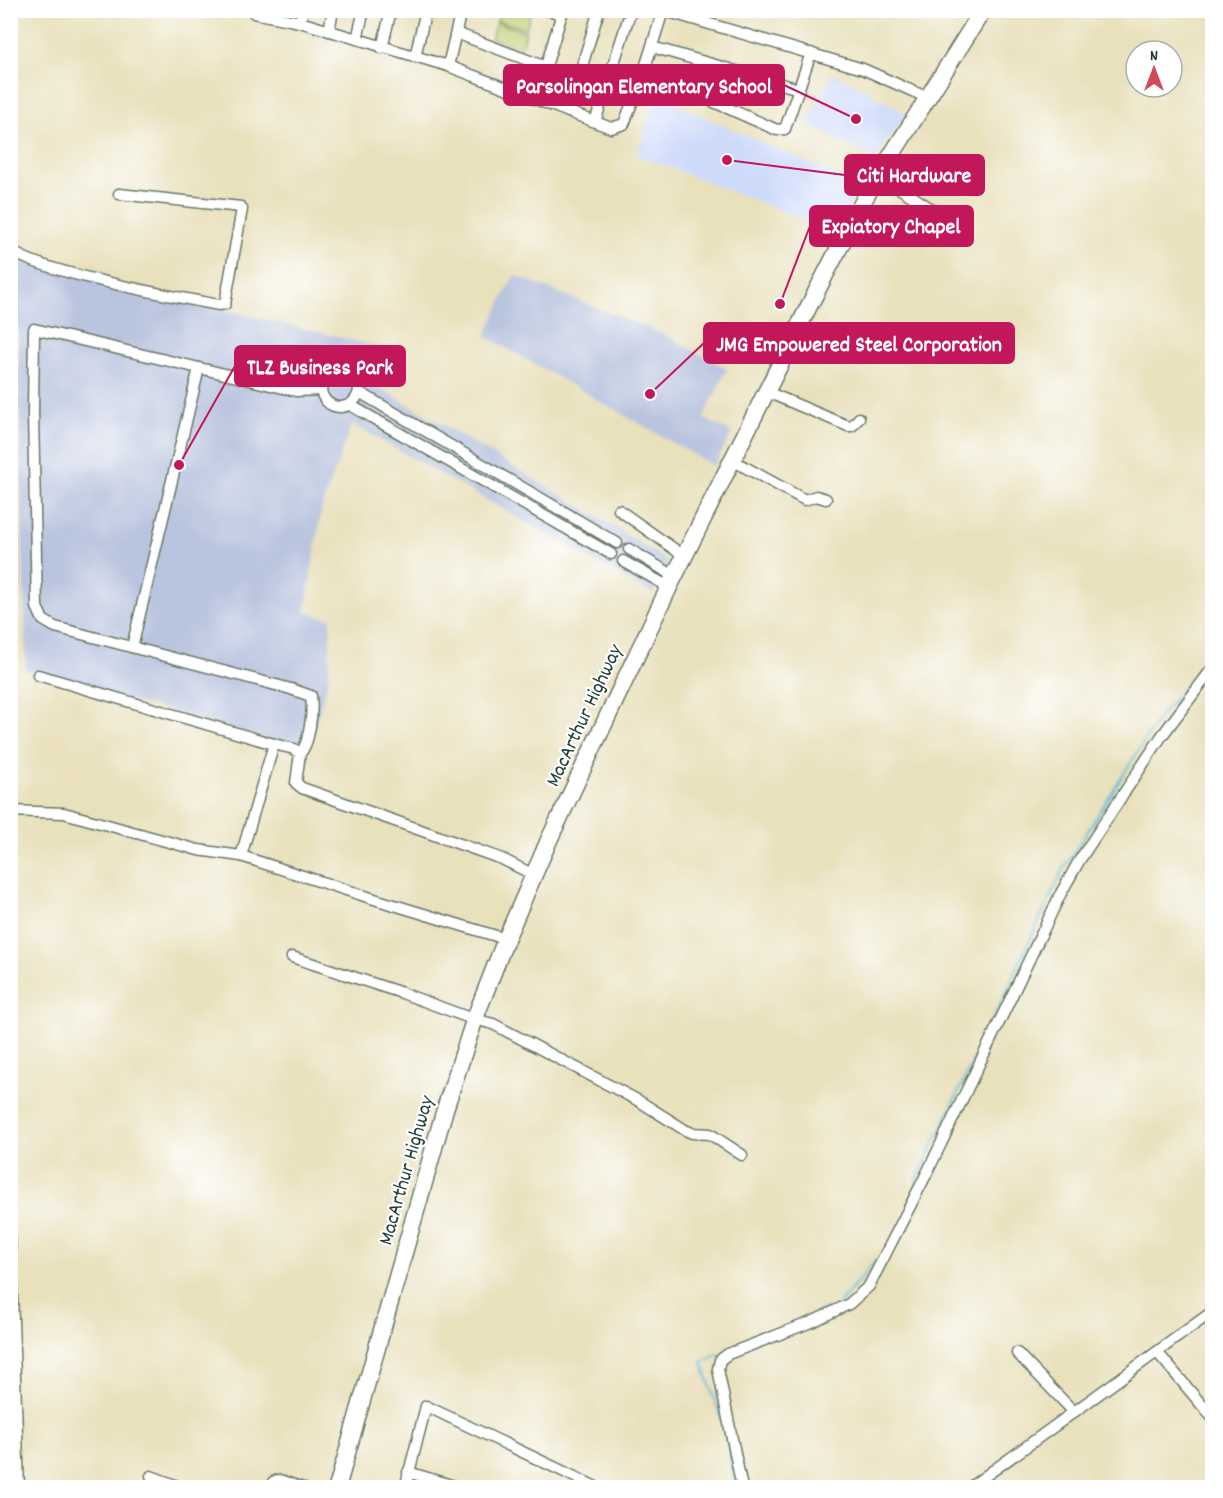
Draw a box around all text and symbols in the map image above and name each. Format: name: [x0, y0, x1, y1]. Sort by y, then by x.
north arrow: [1124, 39, 1184, 99]
text: N: [1150, 45, 1158, 68]
callout: Parsolingan Elementary School: [504, 65, 784, 105]
text: Parsolingan Elementary School: [516, 73, 773, 104]
callout: Citi Hardware: [845, 155, 984, 195]
text: Citi Hardware: [857, 162, 972, 193]
callout: Expiatory Chapel: [810, 206, 973, 246]
text: Expiatory Chapel: [822, 213, 961, 244]
callout: JMG Empowered Steel Corporation: [704, 323, 1014, 363]
text: JMG Empowered Steel Corporation: [716, 331, 1002, 362]
callout: TLZ Business Park: [235, 346, 405, 386]
text: TLZ Business Park: [247, 354, 393, 385]
street label: MacArthur Highway: [540, 640, 632, 792]
street label: MacArthur Highway: [372, 1092, 444, 1249]

